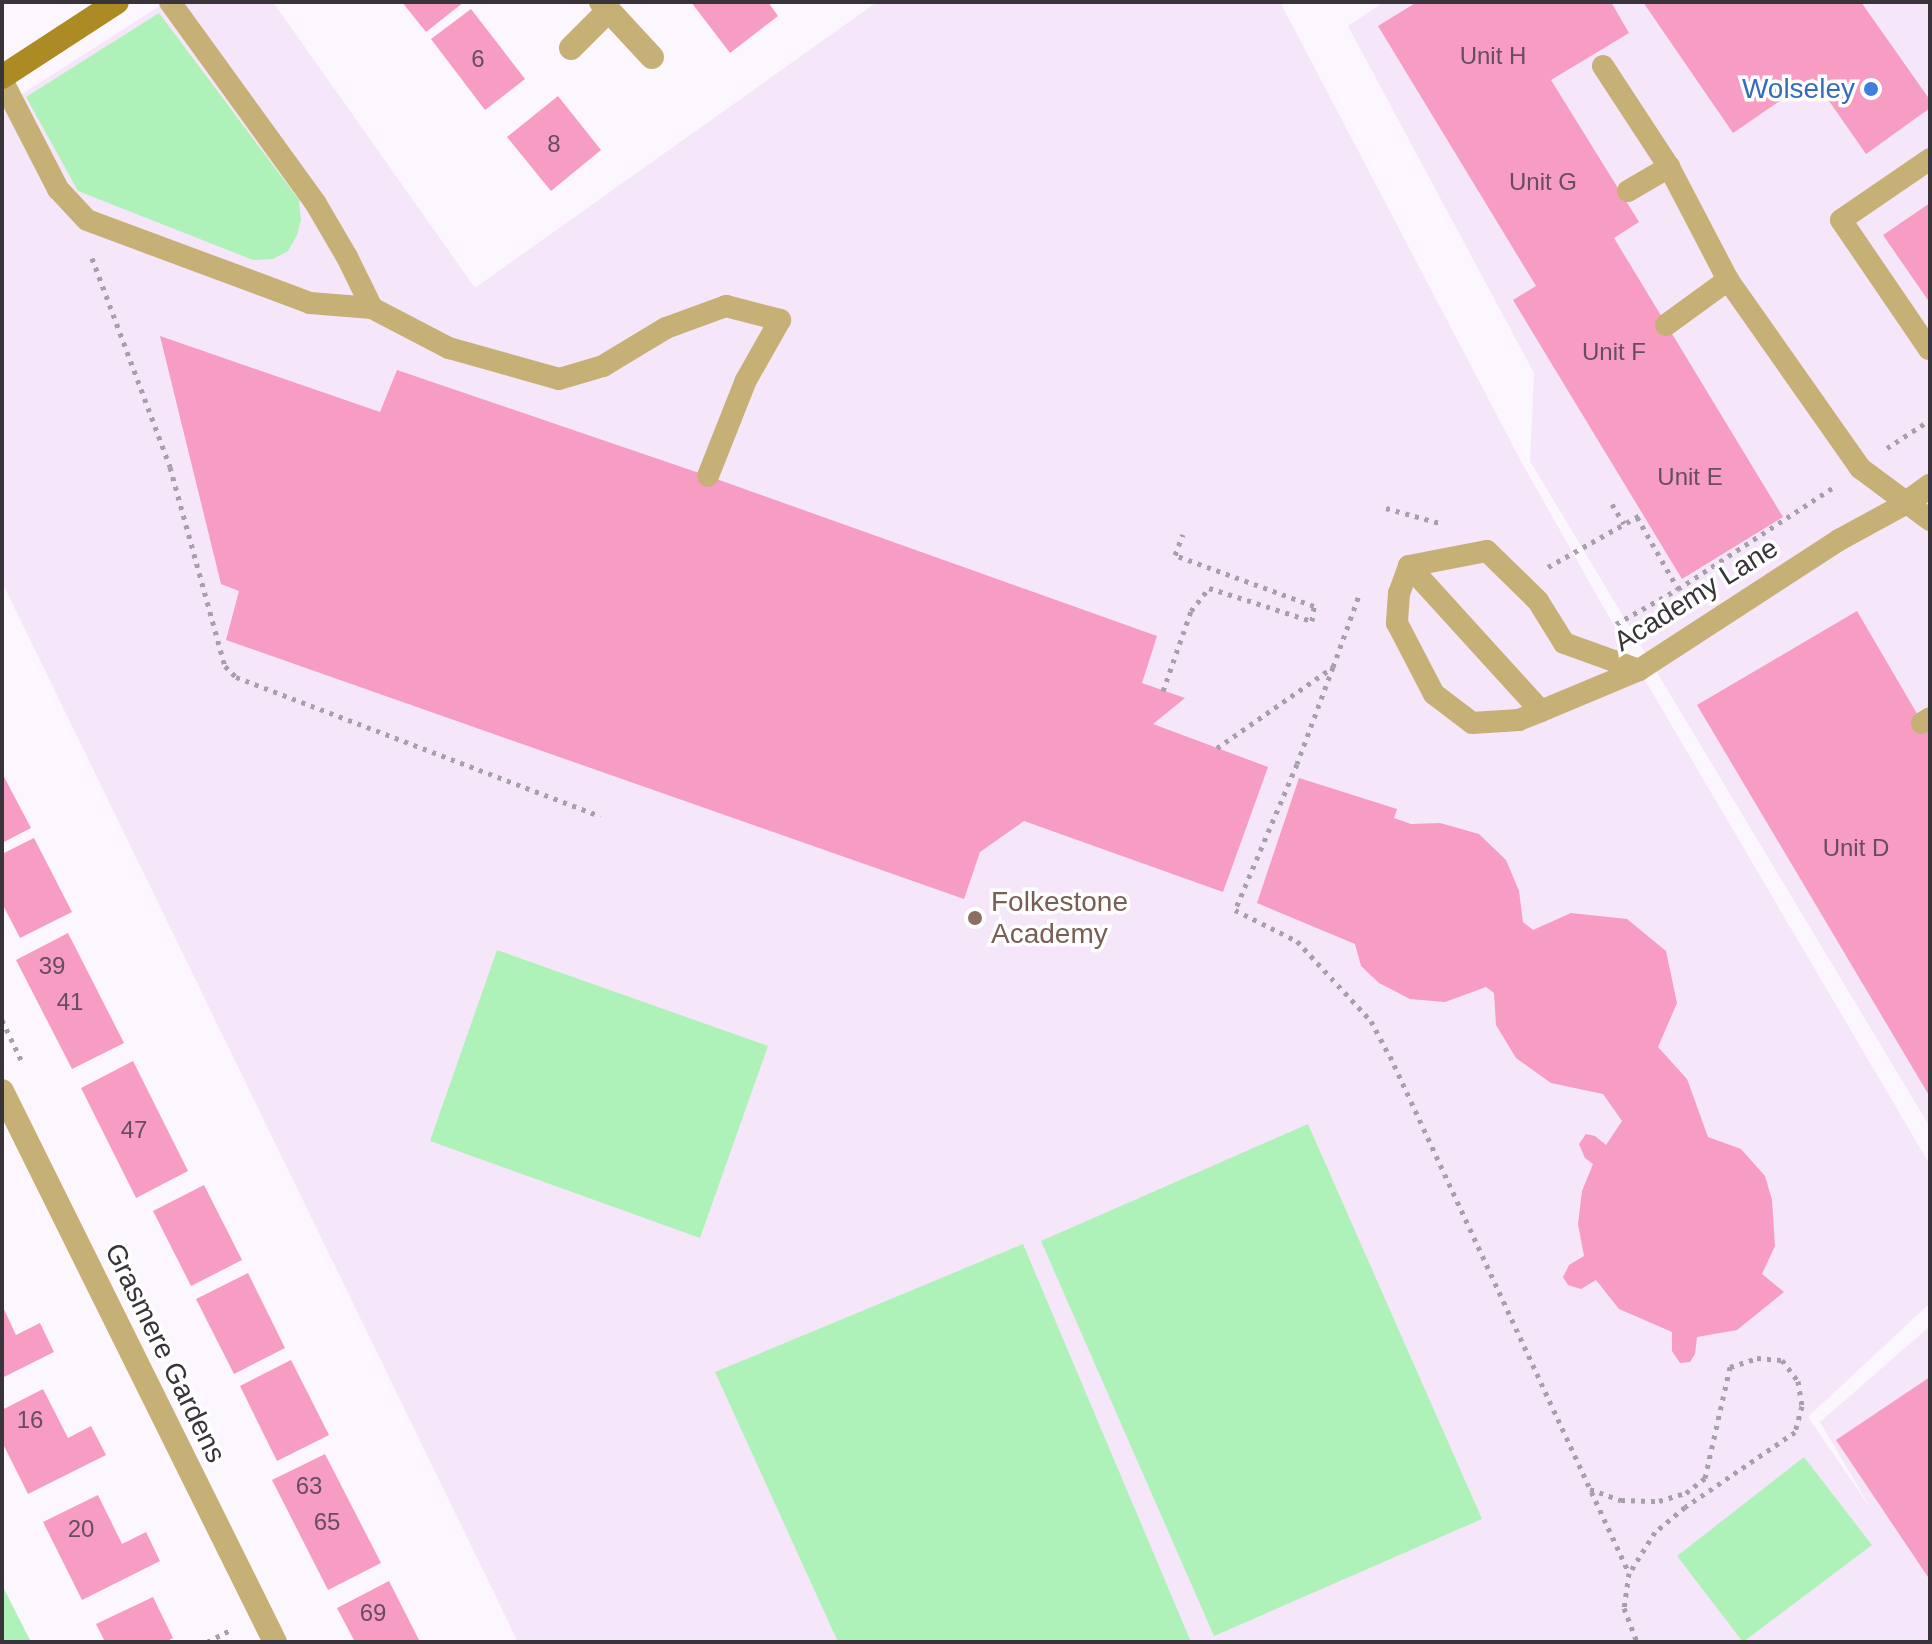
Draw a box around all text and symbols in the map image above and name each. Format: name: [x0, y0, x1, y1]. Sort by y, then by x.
house number: Unit H: [1460, 42, 1526, 70]
house number: 6: [471, 45, 485, 73]
place label: Wolseley: [1742, 72, 1855, 106]
marker: Wolseley: [1862, 80, 1880, 98]
house number: 8: [547, 130, 561, 158]
house number: Unit G: [1509, 168, 1577, 196]
house number: Unit F: [1582, 338, 1646, 366]
house number: Unit E: [1657, 463, 1723, 491]
street label: Academy Lane: [1608, 531, 1784, 659]
house number: Unit D: [1823, 834, 1889, 862]
place label: Folkestone Academy: [991, 885, 1128, 951]
marker: Folkestone Academy: [966, 909, 984, 927]
house number: 39: [39, 952, 65, 980]
house number: 41: [57, 988, 83, 1016]
house number: 47: [121, 1116, 147, 1144]
street label: Grasmere Gardens: [97, 1238, 233, 1468]
house number: 16: [17, 1406, 43, 1434]
house number: 63: [296, 1472, 322, 1500]
house number: 65: [314, 1508, 340, 1536]
house number: 20: [68, 1515, 94, 1543]
house number: 69: [360, 1599, 386, 1627]

